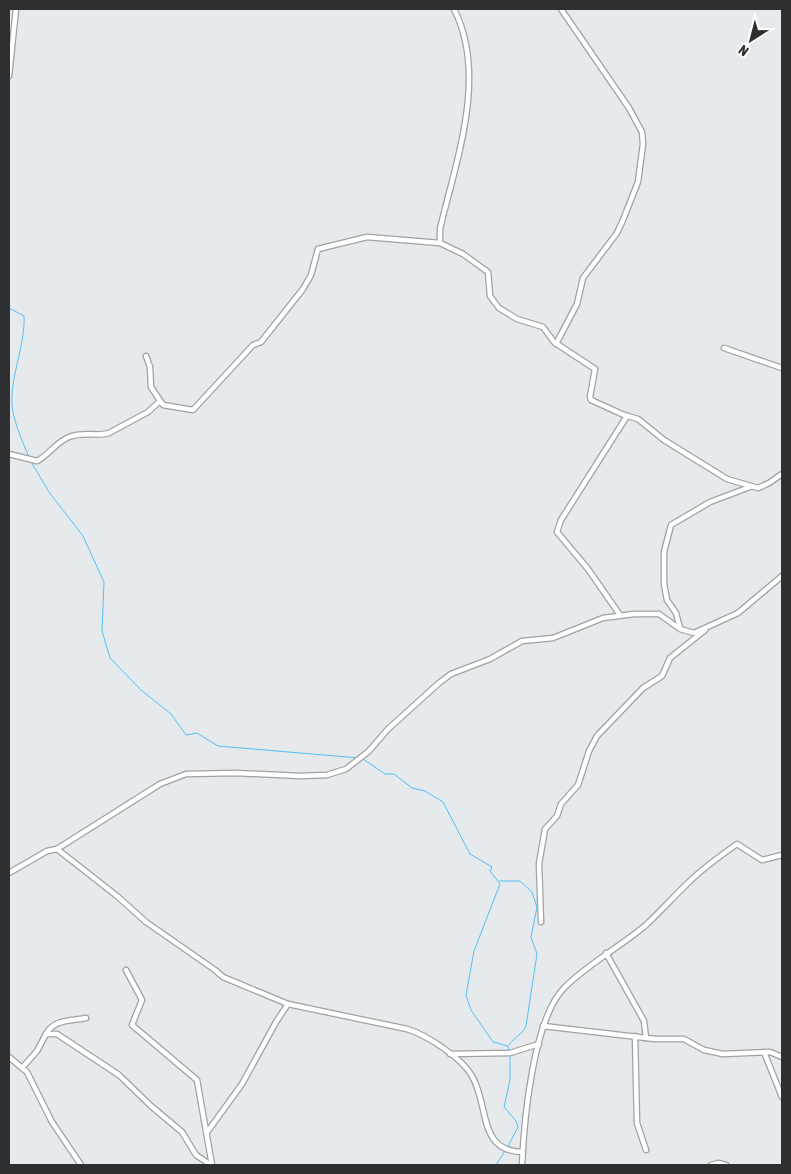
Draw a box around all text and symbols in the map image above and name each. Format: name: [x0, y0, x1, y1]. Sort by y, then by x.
north arrow: [726, 15, 776, 65]
text: N: [735, 42, 751, 59]

